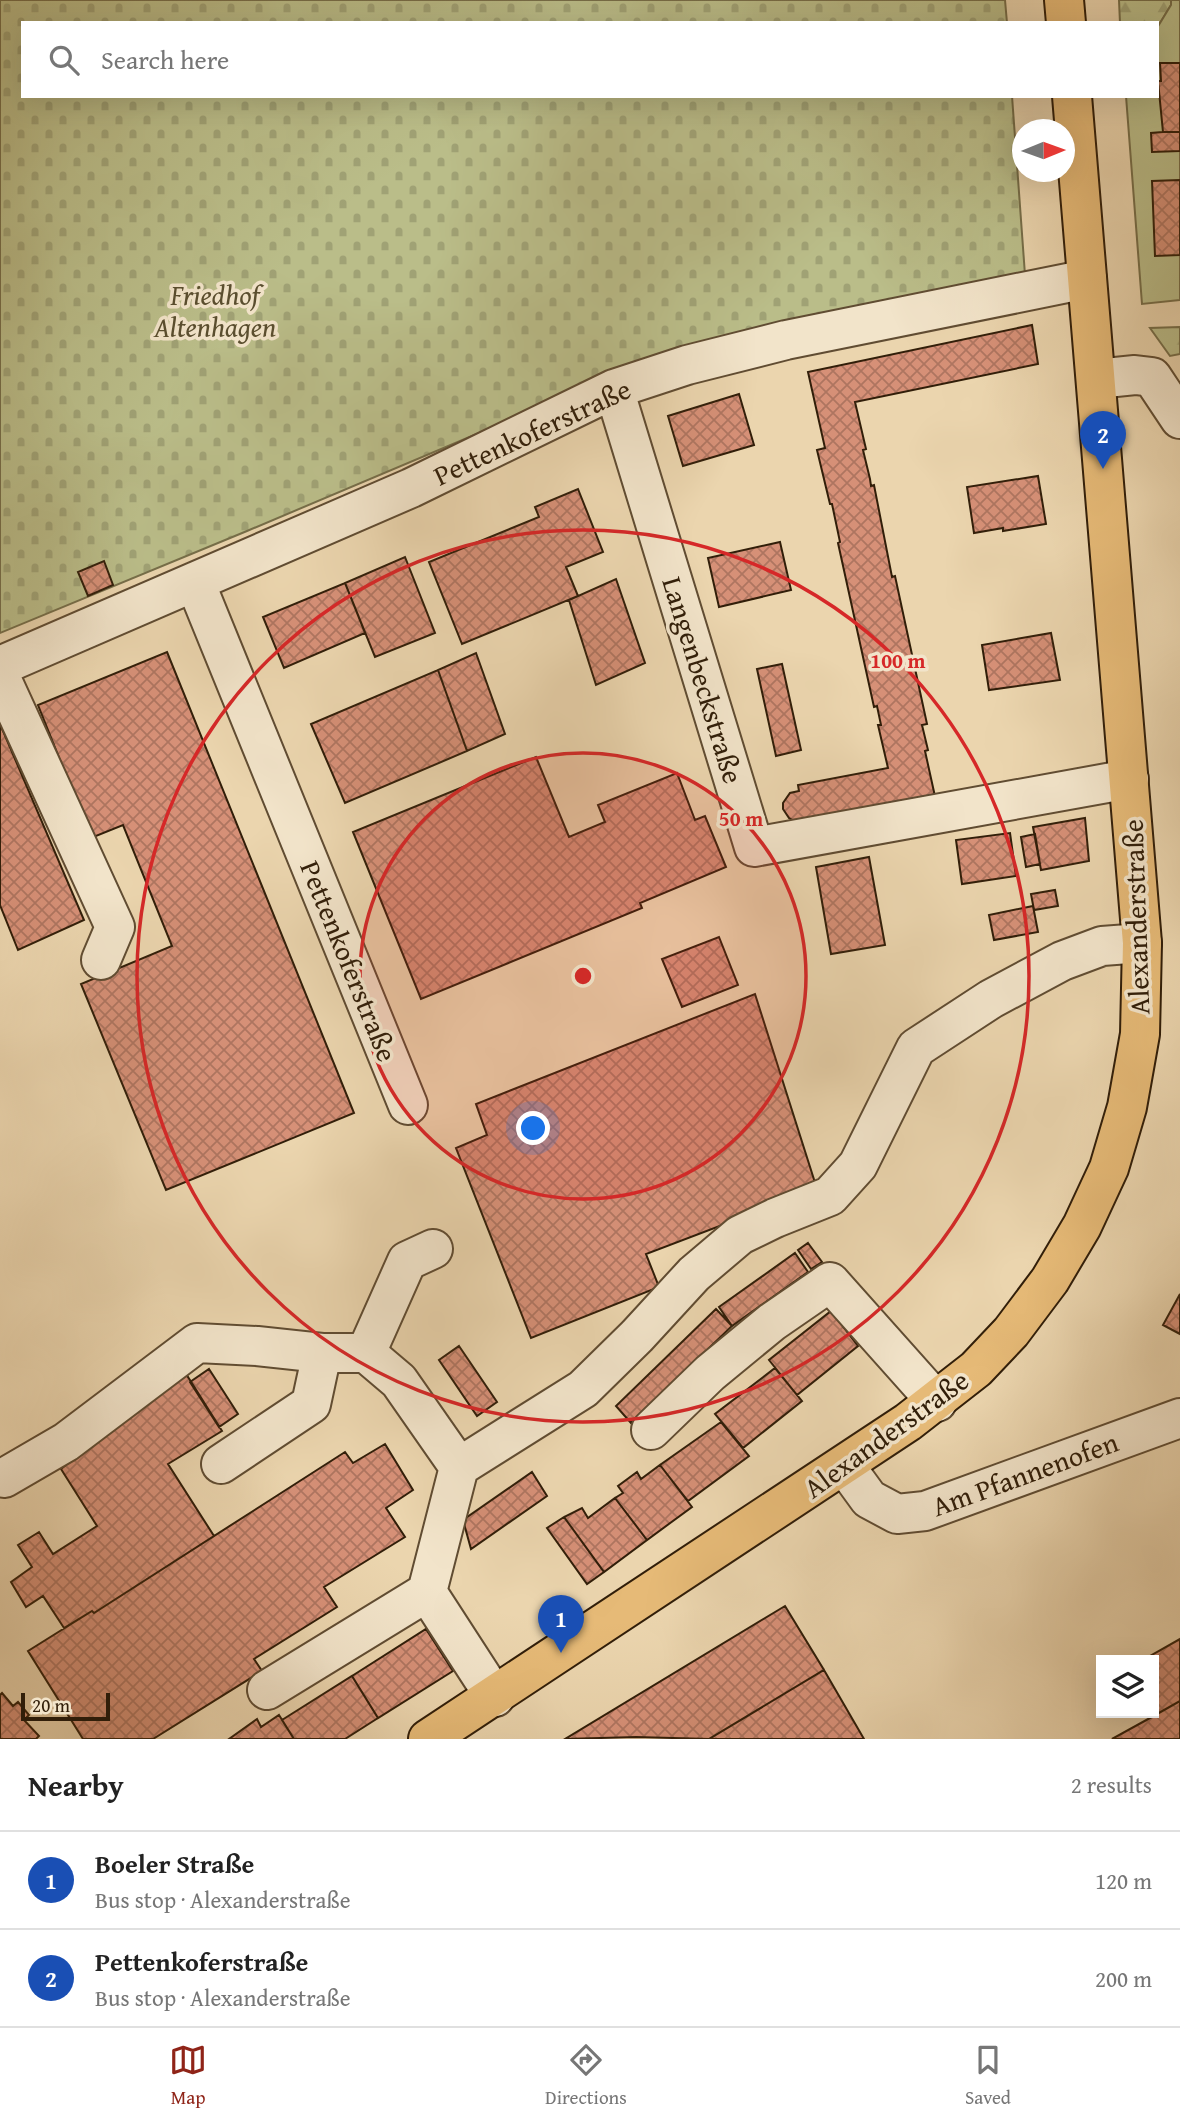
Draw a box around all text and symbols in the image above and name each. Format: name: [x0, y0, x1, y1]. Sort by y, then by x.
search box: [21, 21, 1159, 98]
text: Search here: [101, 40, 229, 79]
icon: search: [45, 41, 83, 79]
north arrow: [1012, 119, 1075, 182]
park label: Friedhof Altenhagen: [153, 274, 276, 347]
street label: Pettenkoferstraße: [426, 368, 637, 495]
pin: 2: [1080, 411, 1126, 469]
street label: Langenbeckstraße: [653, 571, 754, 788]
text: 100 m: [870, 645, 926, 676]
text: 50 m: [719, 803, 763, 834]
street label: Alexanderstraße: [1112, 819, 1159, 1015]
street label: Pettenkoferstraße: [290, 854, 408, 1067]
centre of rings: [571, 964, 595, 988]
your location: [516, 1111, 550, 1145]
street label: Alexanderstraße: [795, 1360, 977, 1508]
street label: Am Pfannenofen: [926, 1421, 1124, 1526]
pin: 1: [538, 1595, 584, 1653]
map controls: [1096, 1655, 1159, 1718]
button: layers: [1096, 1655, 1159, 1718]
scale bar: [21, 1690, 110, 1722]
text: 20 m: [32, 1691, 70, 1719]
text: Nearby: [28, 1763, 124, 1807]
text: 2 results: [1071, 1768, 1152, 1801]
text: Boeler Straße: [95, 1844, 254, 1883]
text: 1: [45, 1864, 57, 1897]
text: 120 m: [1095, 1864, 1152, 1897]
text: Bus stop · Alexanderstraße: [95, 1883, 351, 1916]
text: Pettenkoferstraße: [95, 1942, 308, 1981]
text: 2: [45, 1962, 57, 1995]
text: 200 m: [1095, 1962, 1152, 1995]
text: Bus stop · Alexanderstraße: [95, 1981, 351, 2014]
tab: Map: [169, 2041, 207, 2111]
tab: Directions: [545, 2041, 627, 2111]
tab: Saved: [965, 2041, 1011, 2111]

